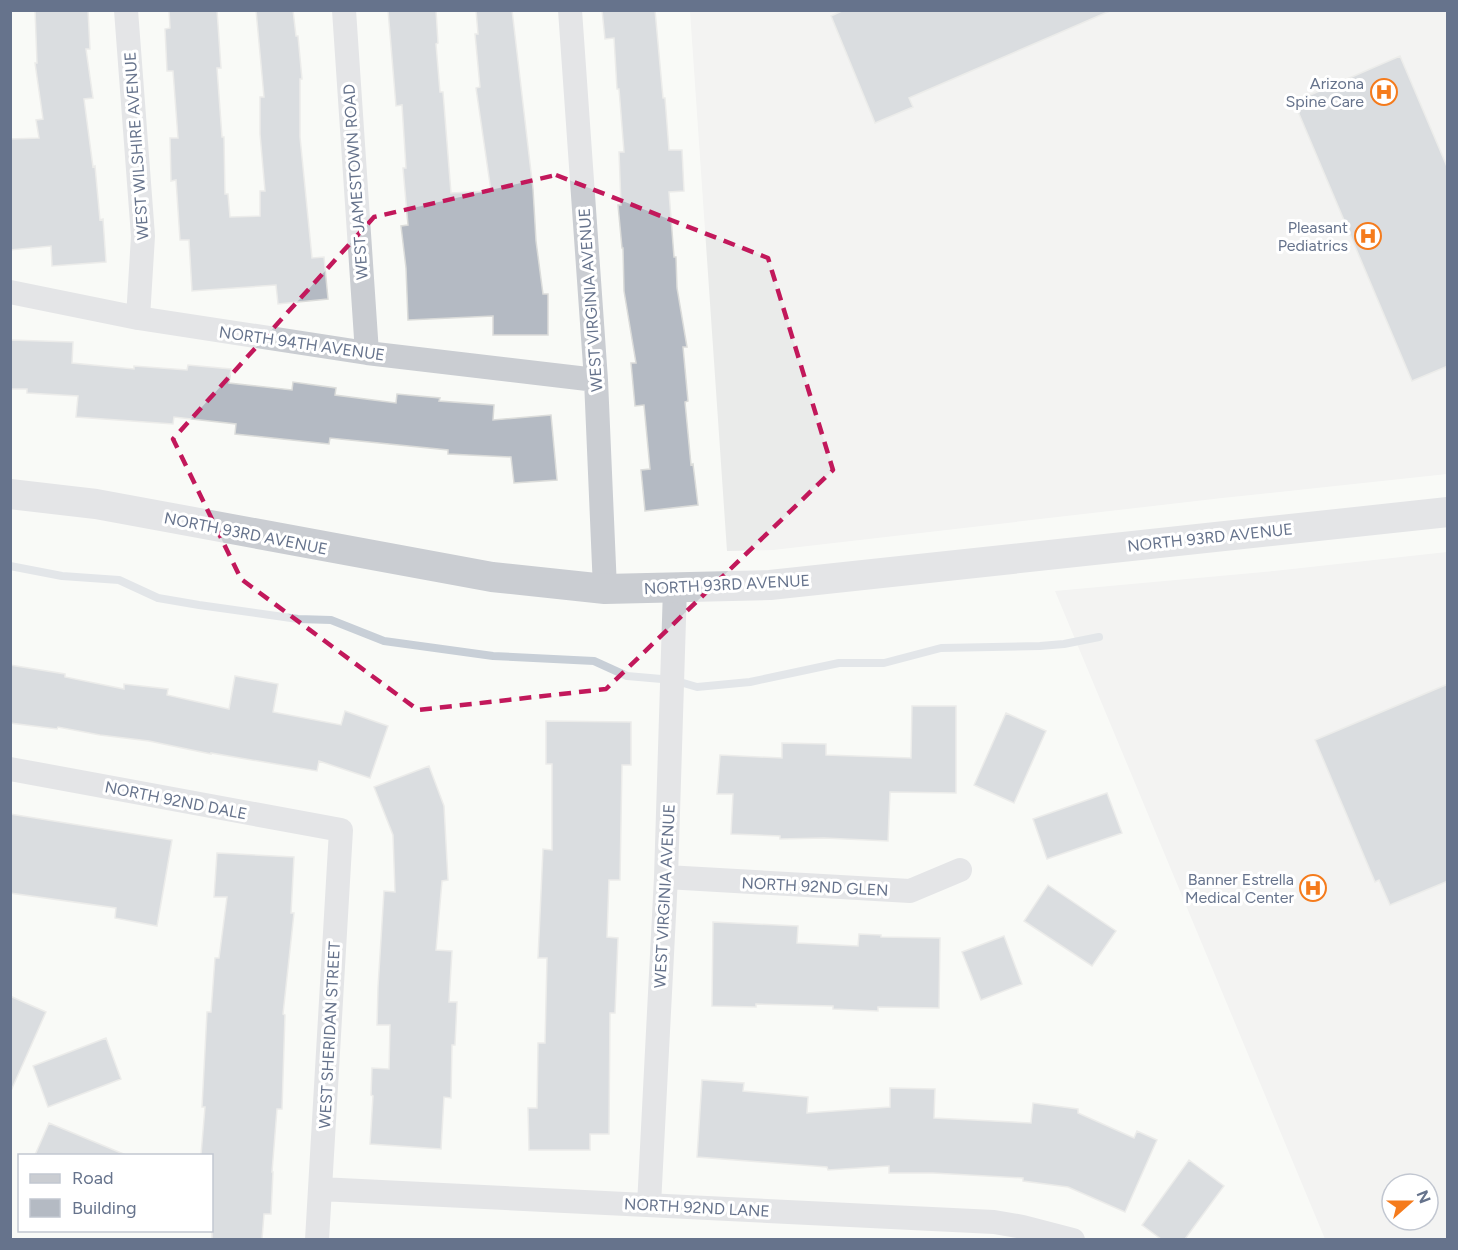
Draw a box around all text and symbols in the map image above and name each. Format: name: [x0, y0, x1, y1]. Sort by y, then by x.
street label: WEST WILSHIRE AVENUE: [120, 51, 153, 241]
place label: Arizona Spine Care: [1286, 74, 1364, 111]
hospital icon: Arizona Spine Care: [1369, 77, 1399, 107]
street label: WEST JAMESTOWN ROAD: [339, 83, 372, 281]
street label: WEST VIRGINIA AVENUE: [575, 207, 606, 393]
place label: Pleasant Pediatrics: [1278, 218, 1348, 255]
hospital icon: Pleasant Pediatrics: [1353, 221, 1383, 251]
street label: NORTH 94TH AVENUE: [218, 322, 386, 365]
street label: NORTH 93RD AVENUE: [163, 508, 329, 559]
street label: NORTH 93RD AVENUE: [1126, 519, 1294, 556]
street label: NORTH 93RD AVENUE: [644, 571, 810, 598]
street label: NORTH 92ND DALE: [103, 777, 249, 824]
street label: WEST VIRGINIA AVENUE: [650, 803, 679, 989]
place label: Banner Estrella Medical Center: [1185, 870, 1295, 907]
street label: NORTH 92ND GLEN: [741, 873, 889, 900]
hospital icon: Banner Estrella Medical Center: [1298, 873, 1328, 903]
street label: WEST SHERIDAN STREET: [315, 941, 344, 1129]
legend: [18, 1154, 213, 1232]
text: Road: [72, 1167, 113, 1189]
north arrow: [1380, 1172, 1440, 1232]
text: N: [1412, 1188, 1435, 1206]
street label: NORTH 92ND LANE: [624, 1194, 770, 1221]
text: Building: [72, 1197, 137, 1219]

